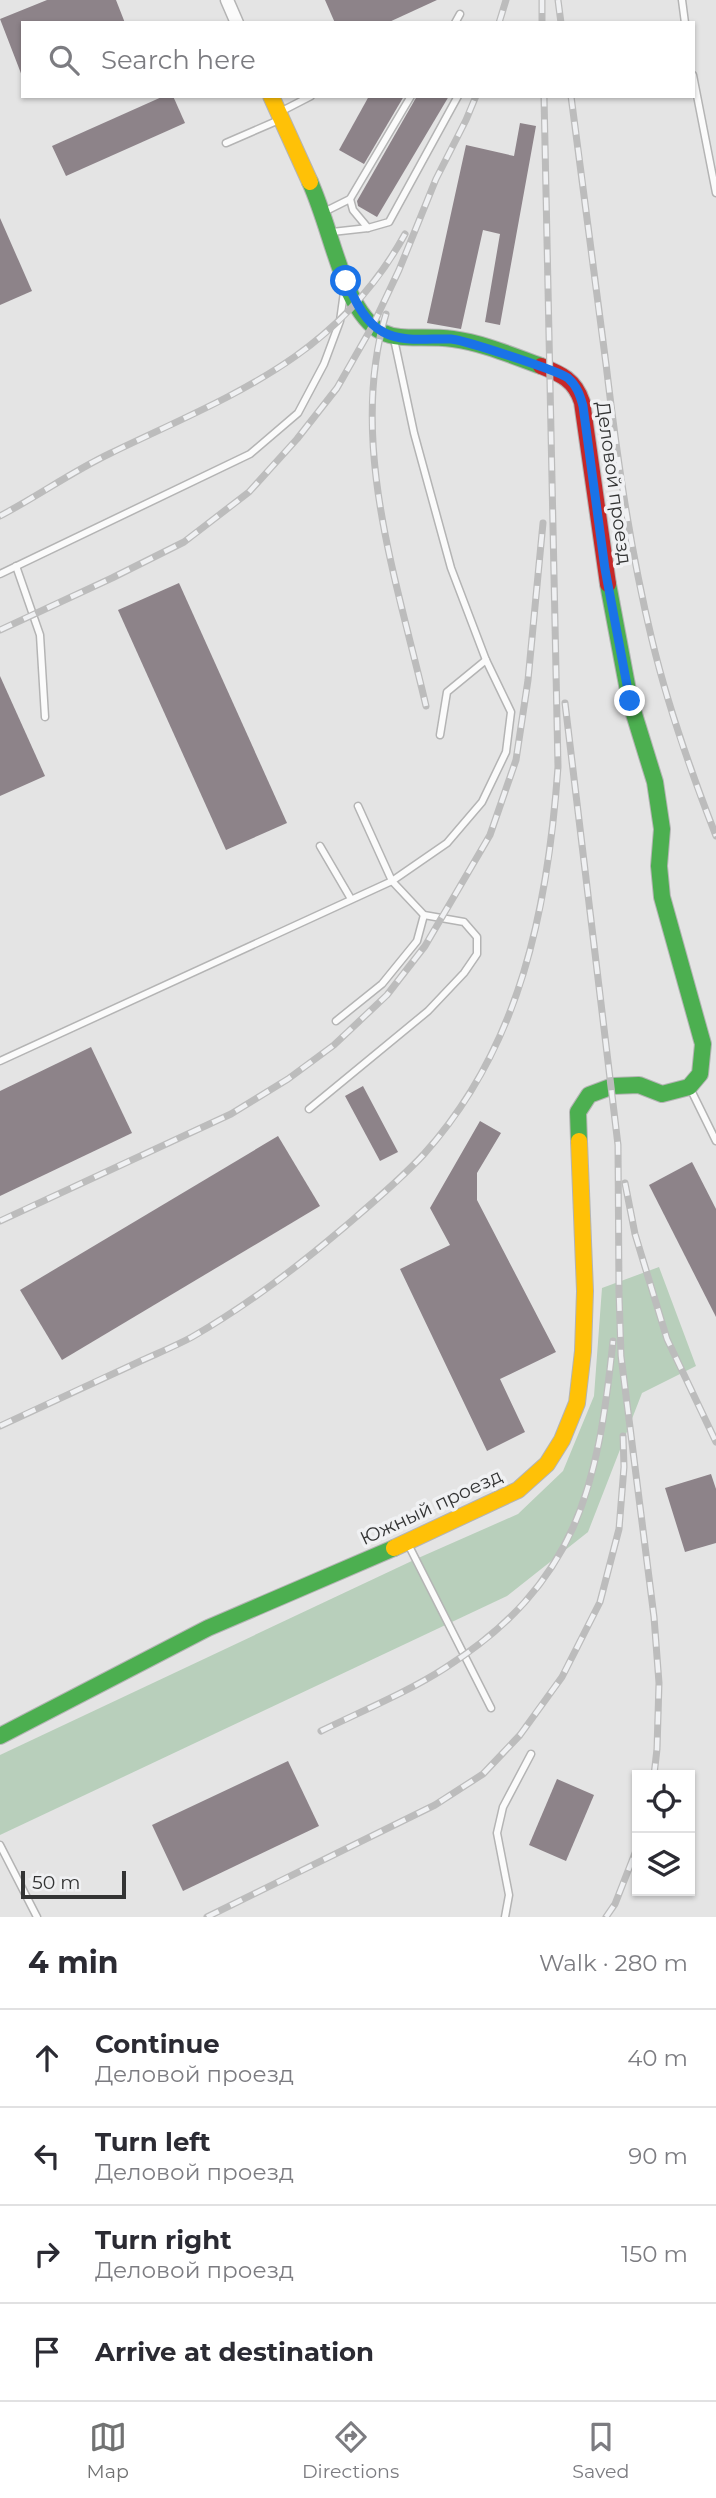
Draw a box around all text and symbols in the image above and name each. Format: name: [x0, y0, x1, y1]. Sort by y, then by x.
search box: [21, 21, 695, 98]
icon: search: [45, 41, 83, 79]
text: Search here: [101, 44, 256, 76]
route start: [330, 265, 361, 296]
street label: Деловой проезд: [591, 400, 637, 566]
route end: [614, 685, 645, 716]
street label: Южный проезд: [356, 1464, 506, 1550]
map controls: [632, 1770, 695, 1896]
button: locate: [632, 1770, 695, 1833]
button: layers: [632, 1833, 695, 1896]
scale bar: [21, 1868, 126, 1900]
text: 50 m: [32, 1871, 80, 1894]
text: 4 min: [28, 1944, 118, 1981]
text: Walk · 280 m: [539, 1949, 688, 1977]
text: Continue: [95, 2028, 220, 2060]
icon: ahead: [28, 2039, 66, 2077]
text: 40 m: [627, 2044, 688, 2072]
text: Деловой проезд: [95, 2060, 294, 2088]
text: Turn left: [95, 2126, 211, 2158]
icon: left: [28, 2137, 66, 2175]
text: 90 m: [628, 2142, 688, 2170]
text: Деловой проезд: [95, 2158, 294, 2186]
text: Turn right: [95, 2224, 231, 2256]
icon: right: [28, 2235, 66, 2273]
text: 150 m: [621, 2240, 688, 2268]
text: Деловой проезд: [95, 2256, 294, 2284]
icon: arrive: [28, 2333, 66, 2371]
text: Arrive at destination: [95, 2336, 374, 2368]
tab: Map: [87, 2418, 129, 2483]
tab: Directions: [302, 2418, 399, 2483]
tab: Saved: [572, 2418, 629, 2483]

